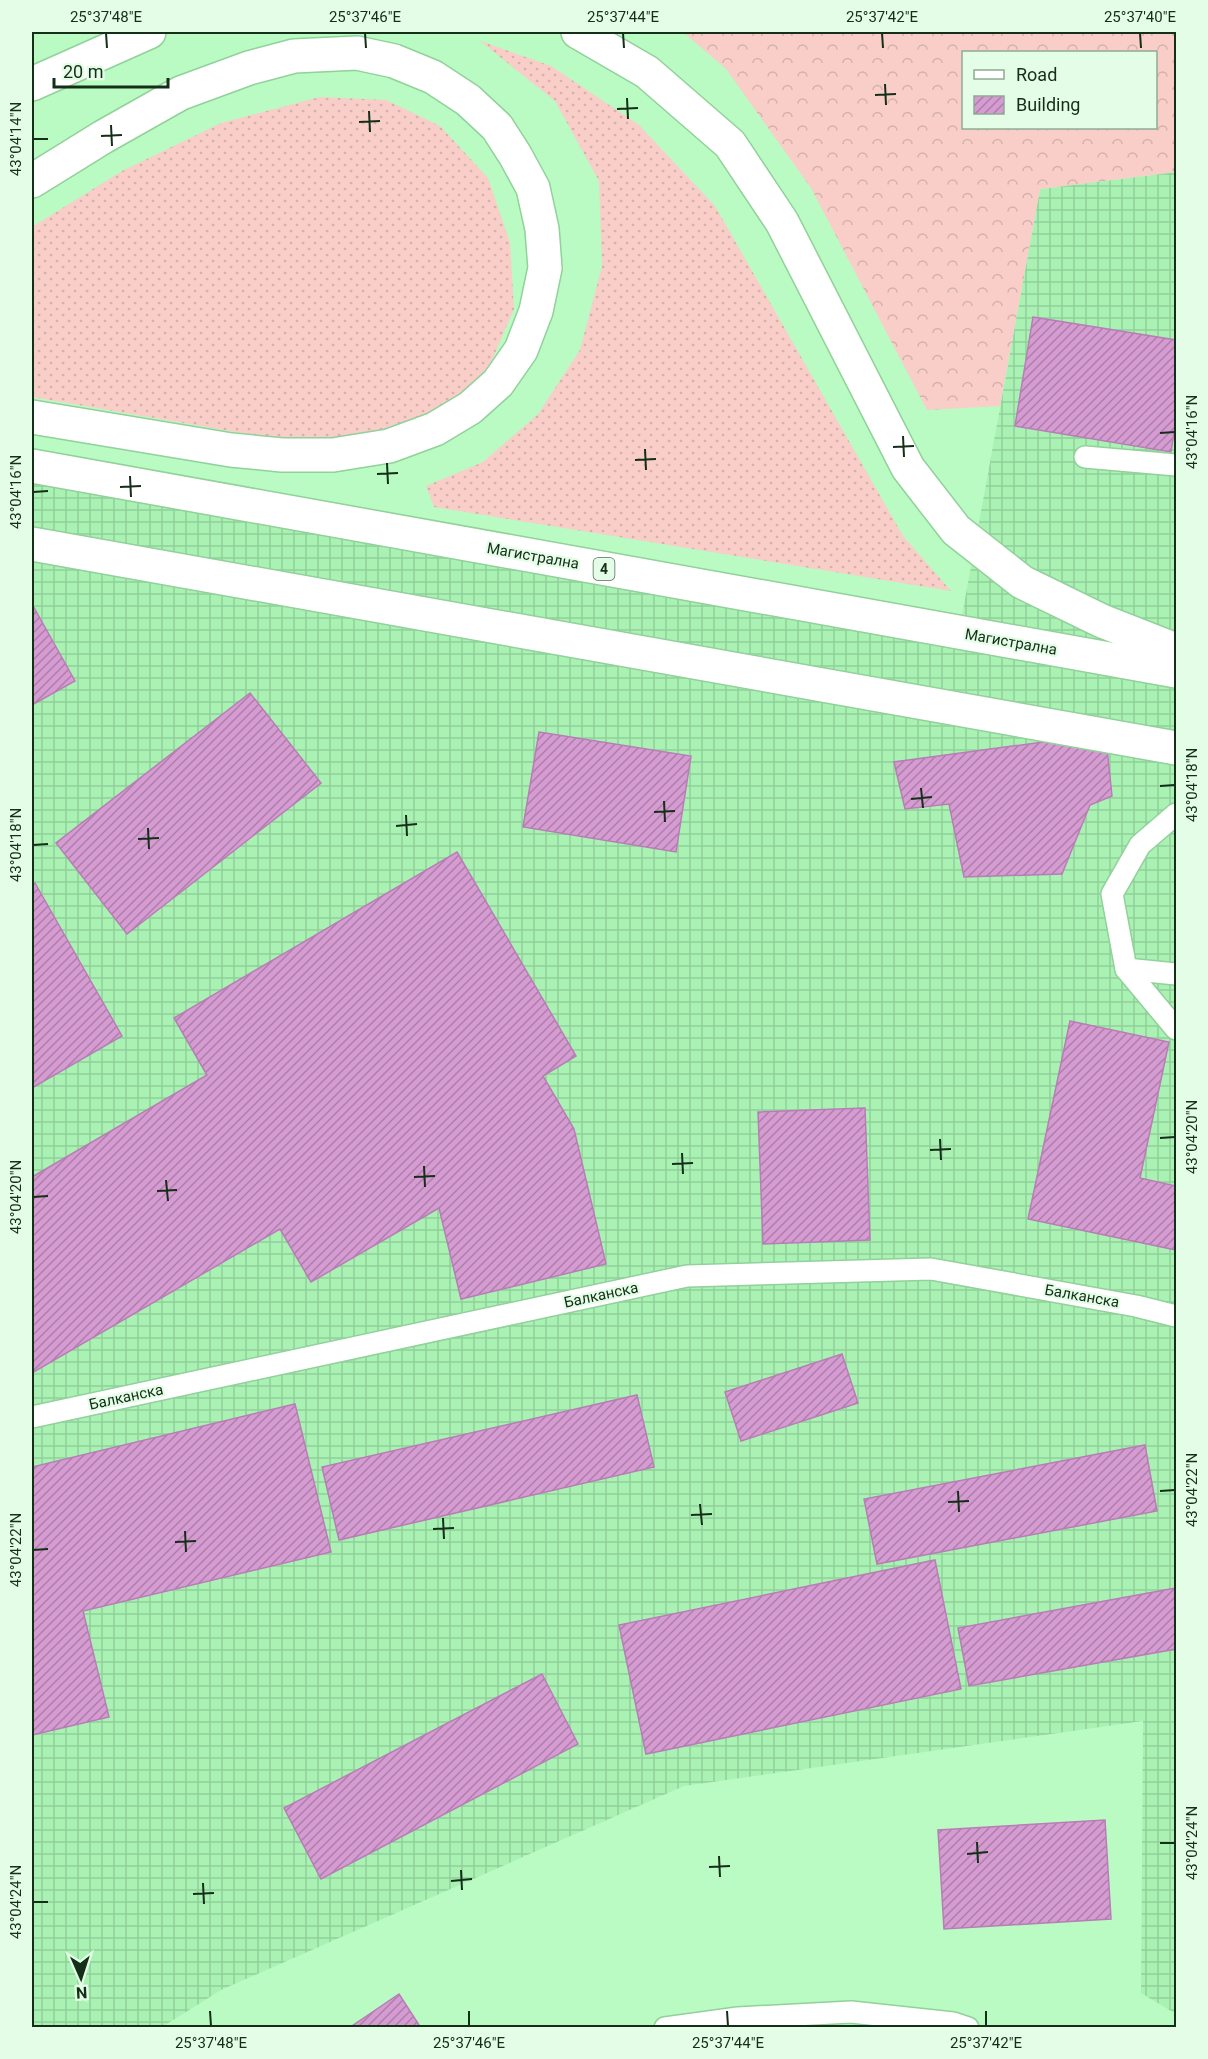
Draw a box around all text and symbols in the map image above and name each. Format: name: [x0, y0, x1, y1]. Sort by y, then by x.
text: 25°37'48"E: [70, 8, 143, 26]
text: 25°37'46"E: [329, 8, 402, 26]
text: 25°37'44"E: [587, 8, 660, 26]
text: 25°37'42"E: [846, 8, 919, 26]
text: 25°37'40"E: [1104, 8, 1177, 26]
scale bar: [54, 51, 168, 89]
legend: [962, 51, 1157, 129]
text: 20 m: [63, 61, 103, 82]
text: Road: [1016, 64, 1057, 85]
text: Building: [1016, 94, 1080, 115]
text: 43°04'14"N: [7, 102, 25, 176]
text: 43°04'16"N: [1183, 395, 1201, 469]
text: 43°04'16"N: [7, 455, 25, 529]
street label: Магистрална: [485, 539, 581, 573]
road number: 4: [594, 558, 614, 580]
street label: Магистрална: [963, 625, 1059, 659]
text: 43°04'18"N: [1183, 748, 1201, 822]
text: 43°04'18"N: [7, 808, 25, 882]
text: 43°04'20"N: [1183, 1100, 1201, 1174]
text: 43°04'20"N: [7, 1160, 25, 1234]
street label: Балканска: [562, 1278, 640, 1312]
street label: Балканска: [1043, 1281, 1121, 1311]
street label: Балканска: [87, 1380, 165, 1414]
text: 43°04'22"N: [1183, 1453, 1201, 1527]
text: 43°04'22"N: [7, 1513, 25, 1587]
text: 43°04'24"N: [1183, 1806, 1201, 1880]
text: 43°04'24"N: [7, 1865, 25, 1939]
north arrow: [51, 1948, 111, 2008]
text: N: [76, 1983, 88, 2002]
text: 25°37'48"E: [175, 2034, 248, 2052]
text: 25°37'46"E: [433, 2034, 506, 2052]
text: 25°37'44"E: [692, 2034, 765, 2052]
text: 25°37'42"E: [950, 2034, 1023, 2052]

